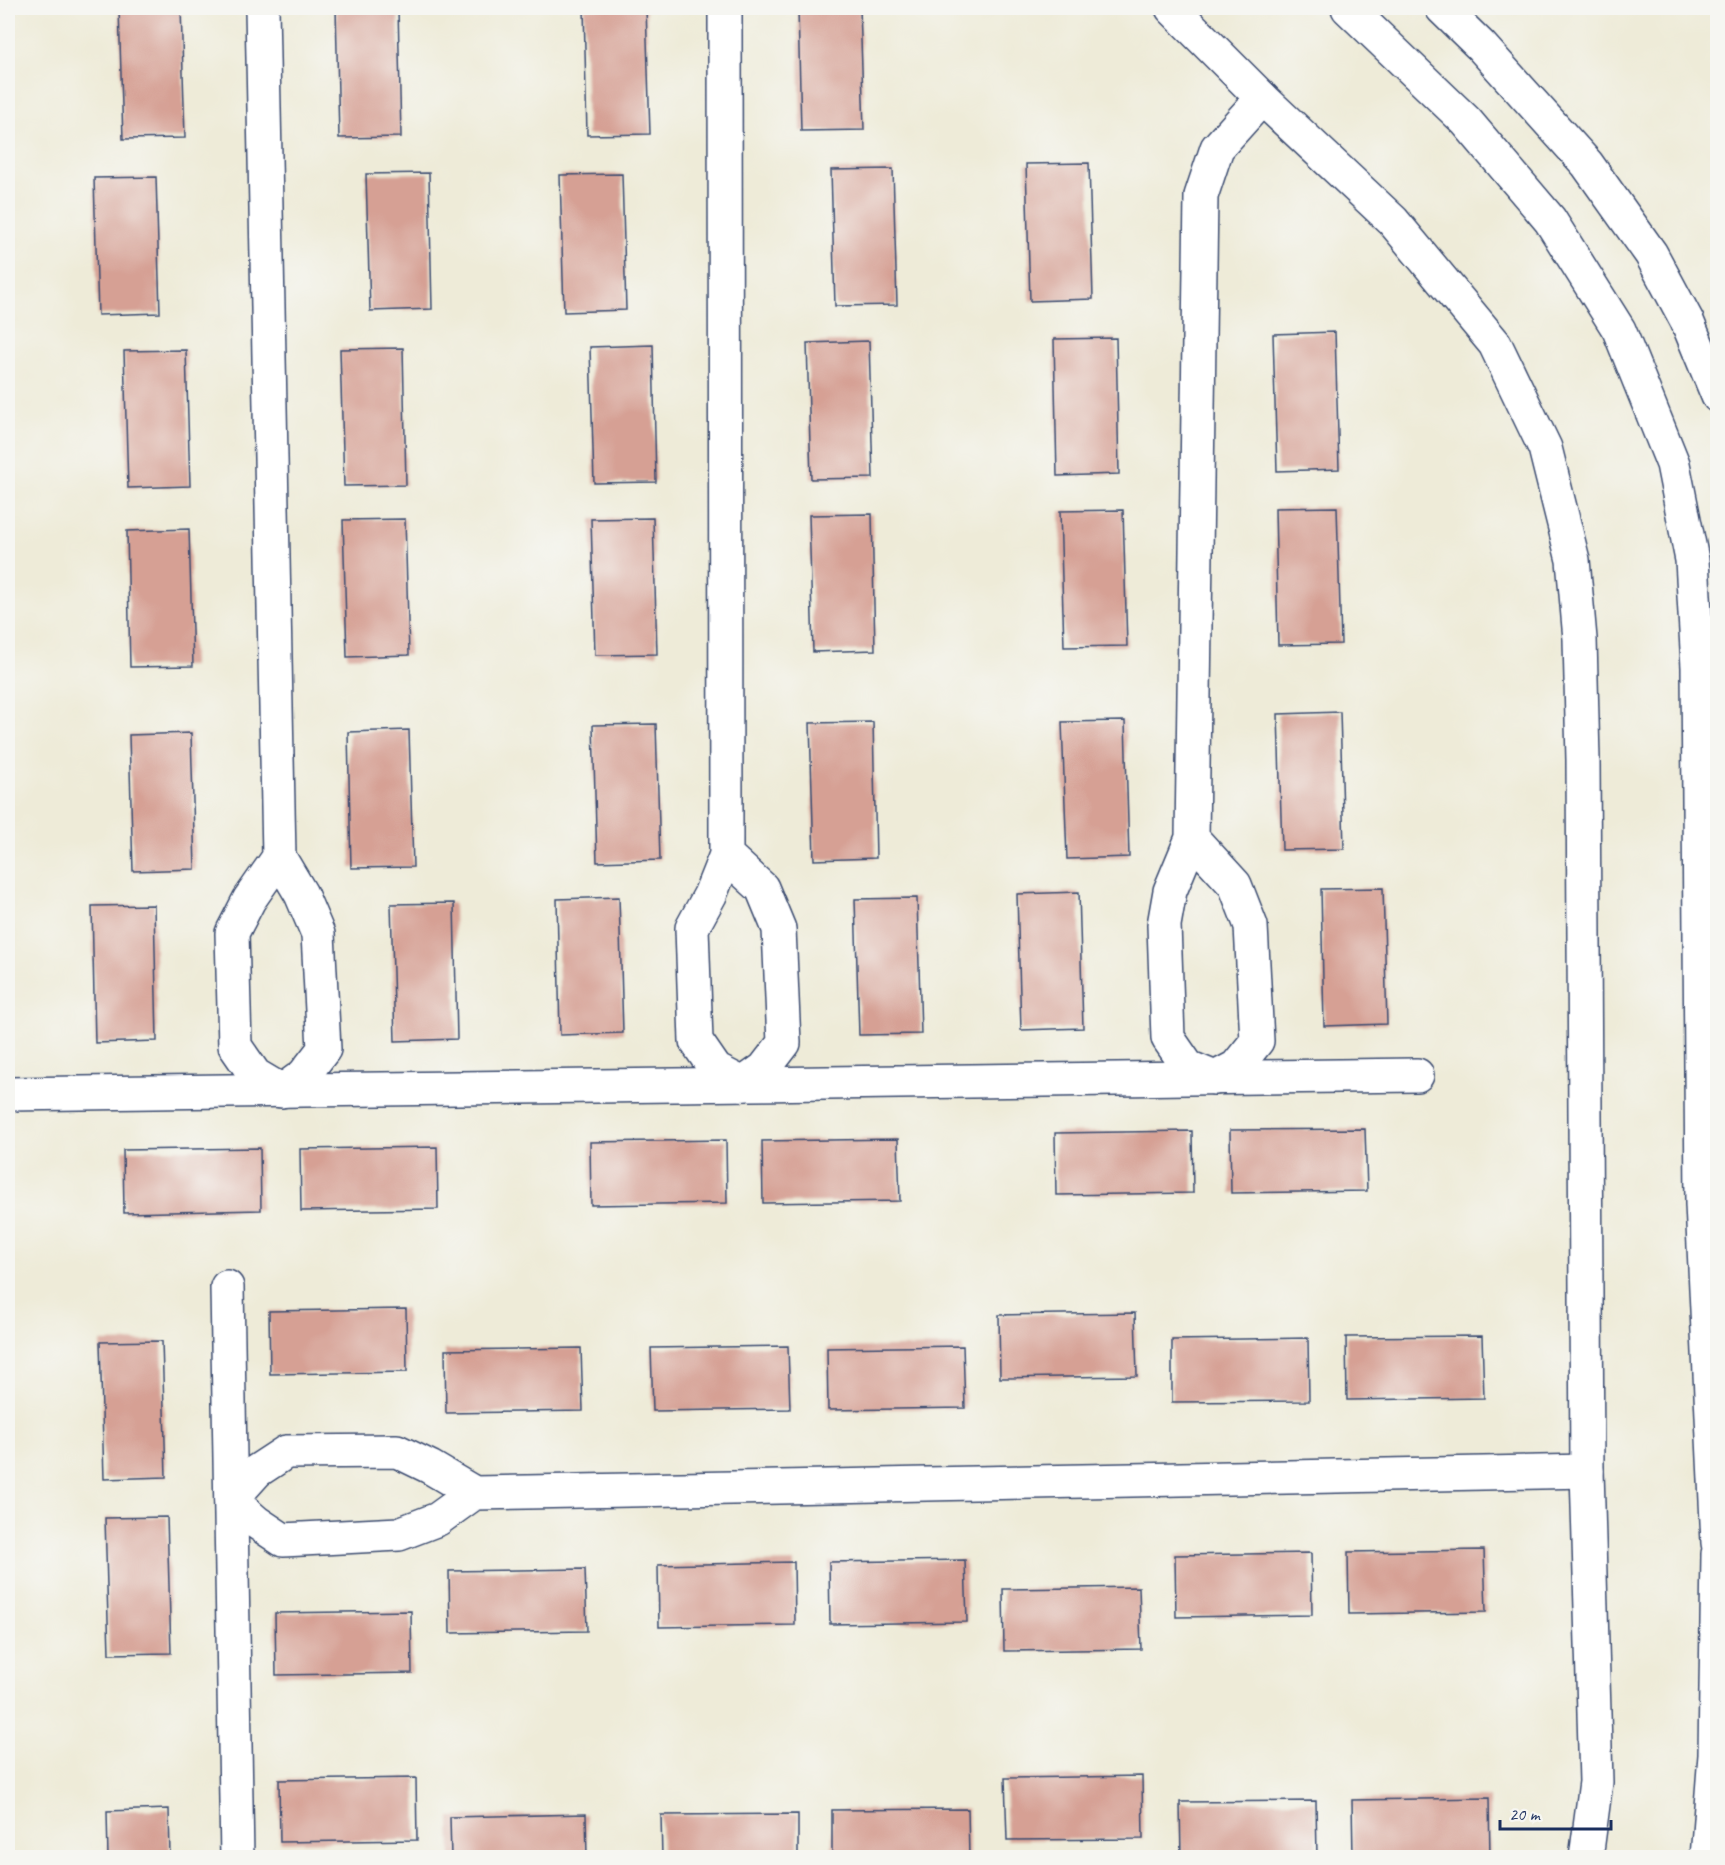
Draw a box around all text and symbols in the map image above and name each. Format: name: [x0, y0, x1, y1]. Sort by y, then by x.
scale bar: [1500, 1793, 1611, 1831]
text: 20 m: [1509, 1803, 1542, 1825]

